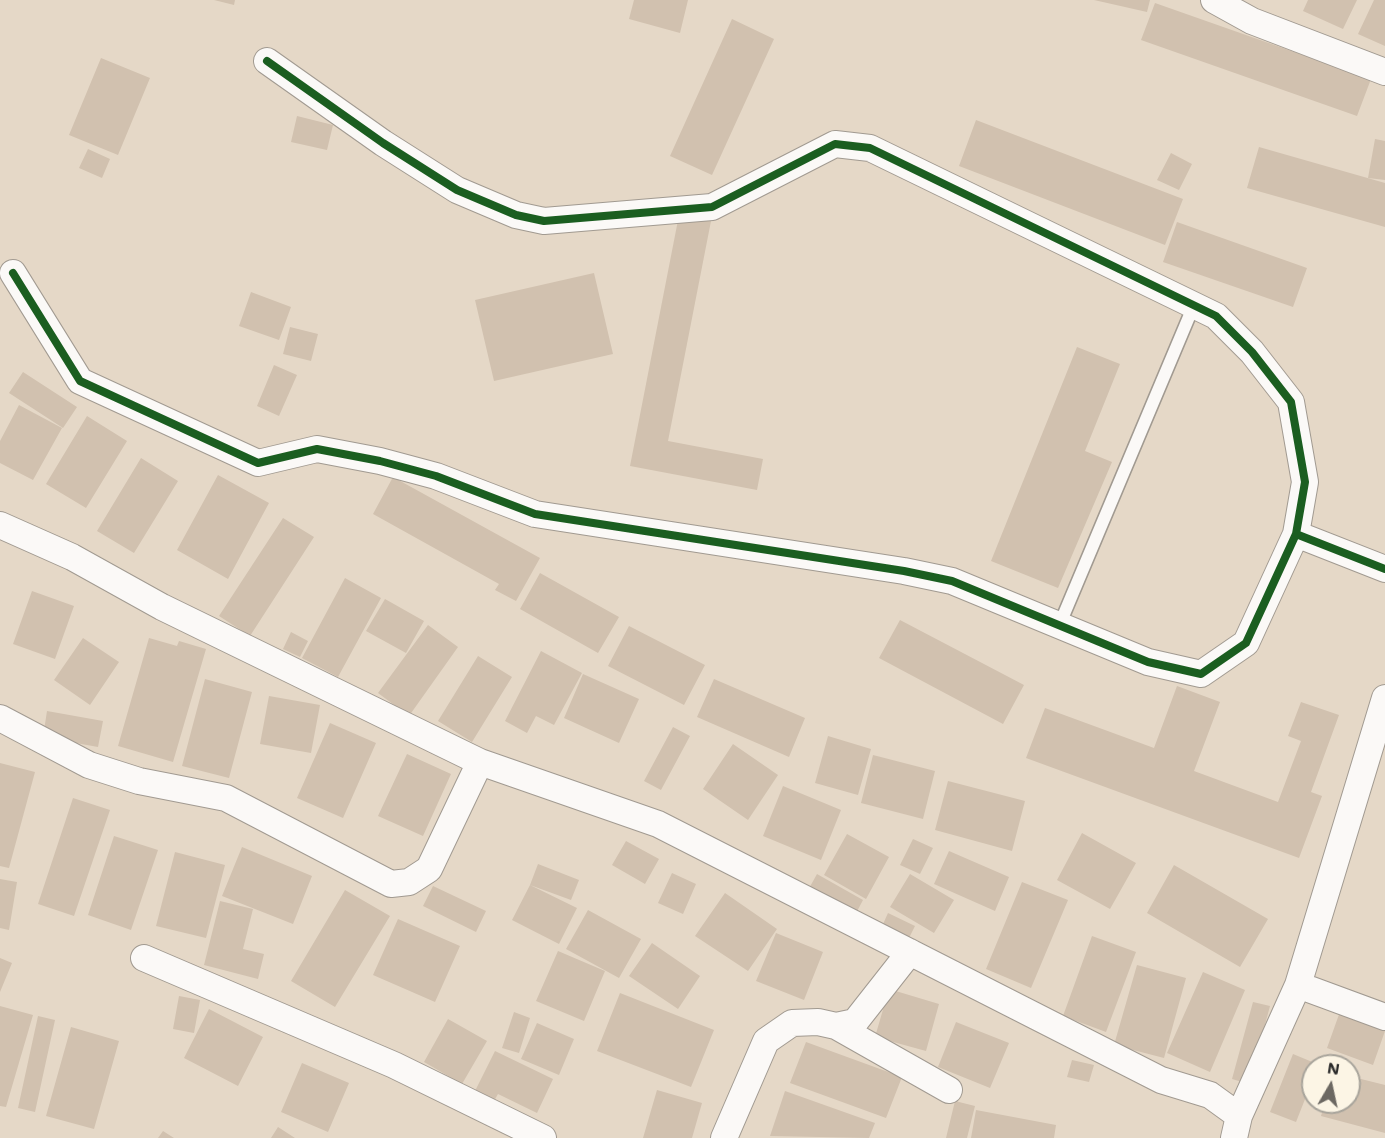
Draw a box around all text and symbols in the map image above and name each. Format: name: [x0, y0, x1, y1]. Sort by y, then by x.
north arrow: [1301, 1054, 1361, 1114]
text: N: [1326, 1056, 1341, 1079]

